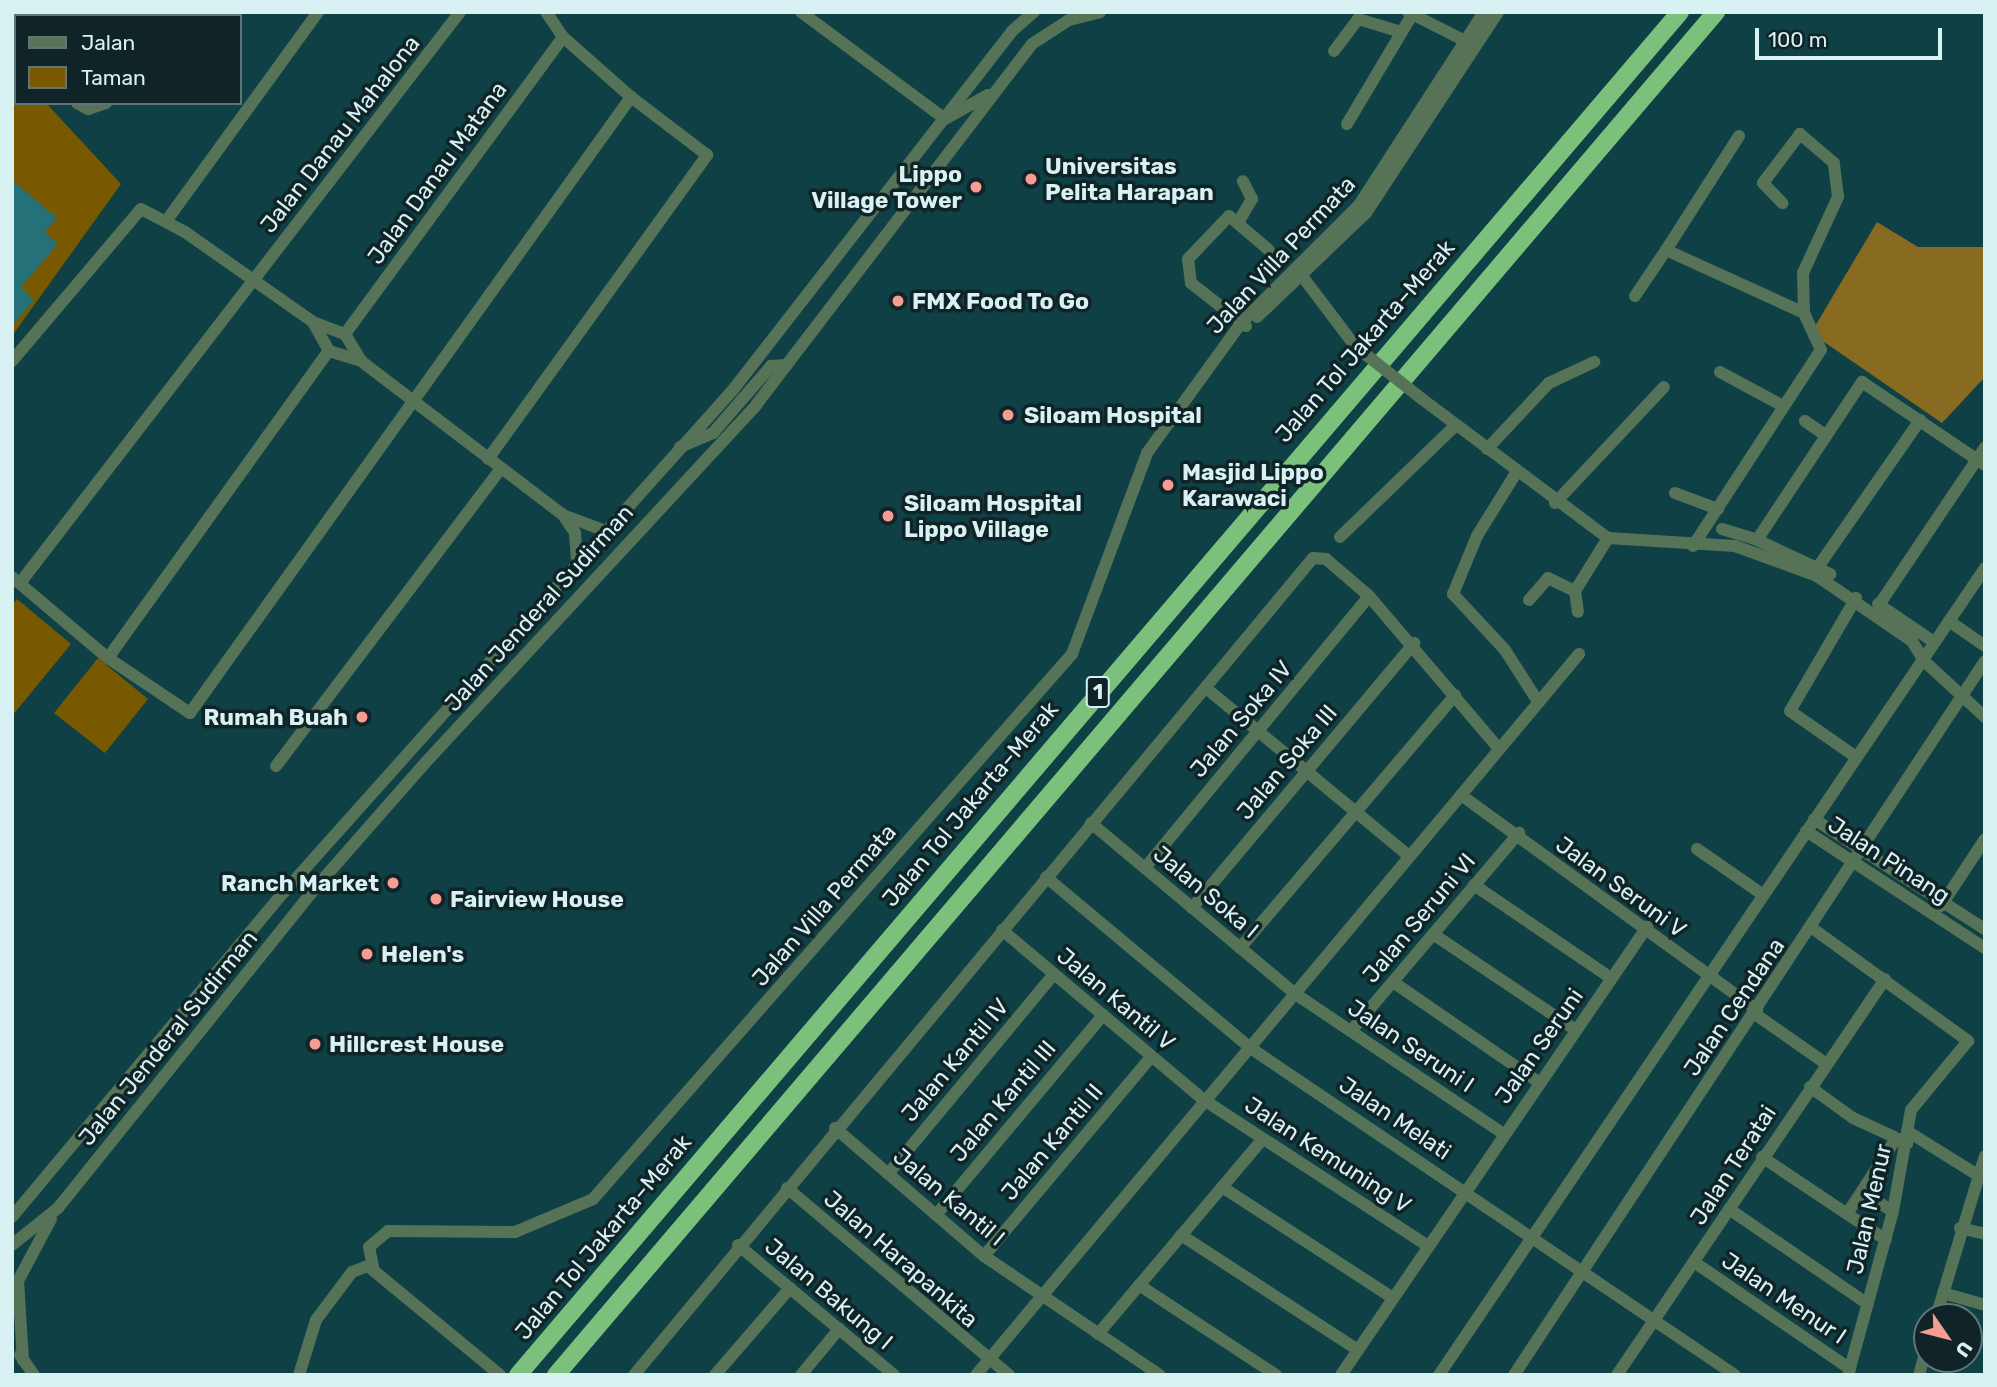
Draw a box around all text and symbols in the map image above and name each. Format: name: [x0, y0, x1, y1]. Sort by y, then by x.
legend: [14, 14, 242, 105]
scale bar: [1759, 14, 1946, 58]
text: 100 m: [1768, 27, 1827, 52]
text: Jalan: [81, 30, 135, 55]
street label: Jalan Danau Mahalona: [254, 30, 426, 238]
text: Taman: [81, 65, 146, 90]
street label: Jalan Danau Matana: [362, 76, 512, 270]
place label: Universitas Pelita Harapan: [1045, 152, 1214, 206]
place label: Lippo Village Tower: [811, 160, 962, 214]
street label: Jalan Villa Permata: [1201, 170, 1361, 340]
marker: Universitas Pelita Harapan: [1023, 171, 1039, 187]
marker: Lippo Village Tower: [968, 179, 984, 195]
street label: Jalan Tol Jakarta–Merak: [1269, 234, 1461, 448]
place label: FMX Food To Go: [912, 287, 1090, 315]
marker: FMX Food To Go: [890, 293, 906, 309]
place label: Siloam Hospital: [1024, 401, 1202, 429]
marker: Siloam Hospital: [998, 405, 1018, 425]
place label: Masjid Lippo Karawaci: [1182, 458, 1324, 512]
marker: Masjid Lippo Karawaci: [1160, 477, 1176, 493]
place label: Siloam Hospital Lippo Village: [904, 489, 1082, 543]
street label: Jalan Jenderal Sudirman: [439, 499, 639, 717]
marker: Siloam Hospital Lippo Village: [878, 506, 898, 526]
street label: Jalan Soka IV: [1184, 655, 1298, 783]
road number: 1: [1086, 674, 1110, 710]
street label: Jalan Tol Jakarta–Merak: [876, 696, 1064, 912]
street label: Jalan Soka III: [1231, 699, 1343, 825]
place label: Rumah Buah: [203, 703, 348, 731]
marker: Rumah Buah: [354, 709, 370, 725]
street label: Jalan Pinang: [1823, 810, 1955, 910]
street label: Jalan Villa Permata: [746, 818, 902, 992]
street label: Jalan Seruni V: [1550, 830, 1692, 944]
street label: Jalan Soka I: [1148, 840, 1264, 944]
street label: Jalan Seruni VI: [1357, 847, 1481, 989]
place label: Ranch Market: [221, 869, 379, 897]
marker: Ranch Market: [385, 875, 401, 891]
place label: Fairview House: [450, 885, 624, 913]
marker: Fairview House: [428, 891, 444, 907]
street label: Jalan Jenderal Sudirman: [73, 925, 263, 1151]
street label: Jalan Cendana: [1678, 933, 1790, 1081]
place label: Helen's: [381, 940, 464, 968]
street label: Jalan Kantil V: [1051, 941, 1181, 1057]
marker: Helen's: [359, 946, 375, 962]
street label: Jalan Seruni: [1489, 983, 1589, 1109]
street label: Jalan Kantil IV: [895, 993, 1015, 1127]
street label: Jalan Seruni I: [1343, 994, 1479, 1098]
place label: Hillcrest House: [329, 1030, 504, 1058]
street label: Jalan Kantil III: [944, 1035, 1062, 1167]
marker: Hillcrest House: [307, 1036, 323, 1052]
street label: Jalan Melati: [1334, 1071, 1456, 1165]
street label: Jalan Kantil II: [995, 1078, 1109, 1206]
street label: Jalan Kemuning V: [1239, 1091, 1417, 1219]
street label: Jalan Teratai: [1684, 1100, 1782, 1230]
street label: Jalan Tol Jakarta–Merak: [509, 1129, 697, 1345]
street label: Jalan Menur: [1841, 1141, 1897, 1277]
street label: Jalan Kantil I: [888, 1142, 1010, 1252]
street label: Jalan Harapankita: [818, 1185, 984, 1333]
street label: Jalan Bakung I: [759, 1233, 899, 1355]
street label: Jalan Menur I: [1716, 1246, 1852, 1350]
north arrow: [1913, 1303, 1983, 1373]
text: U: [1951, 1337, 1977, 1361]

